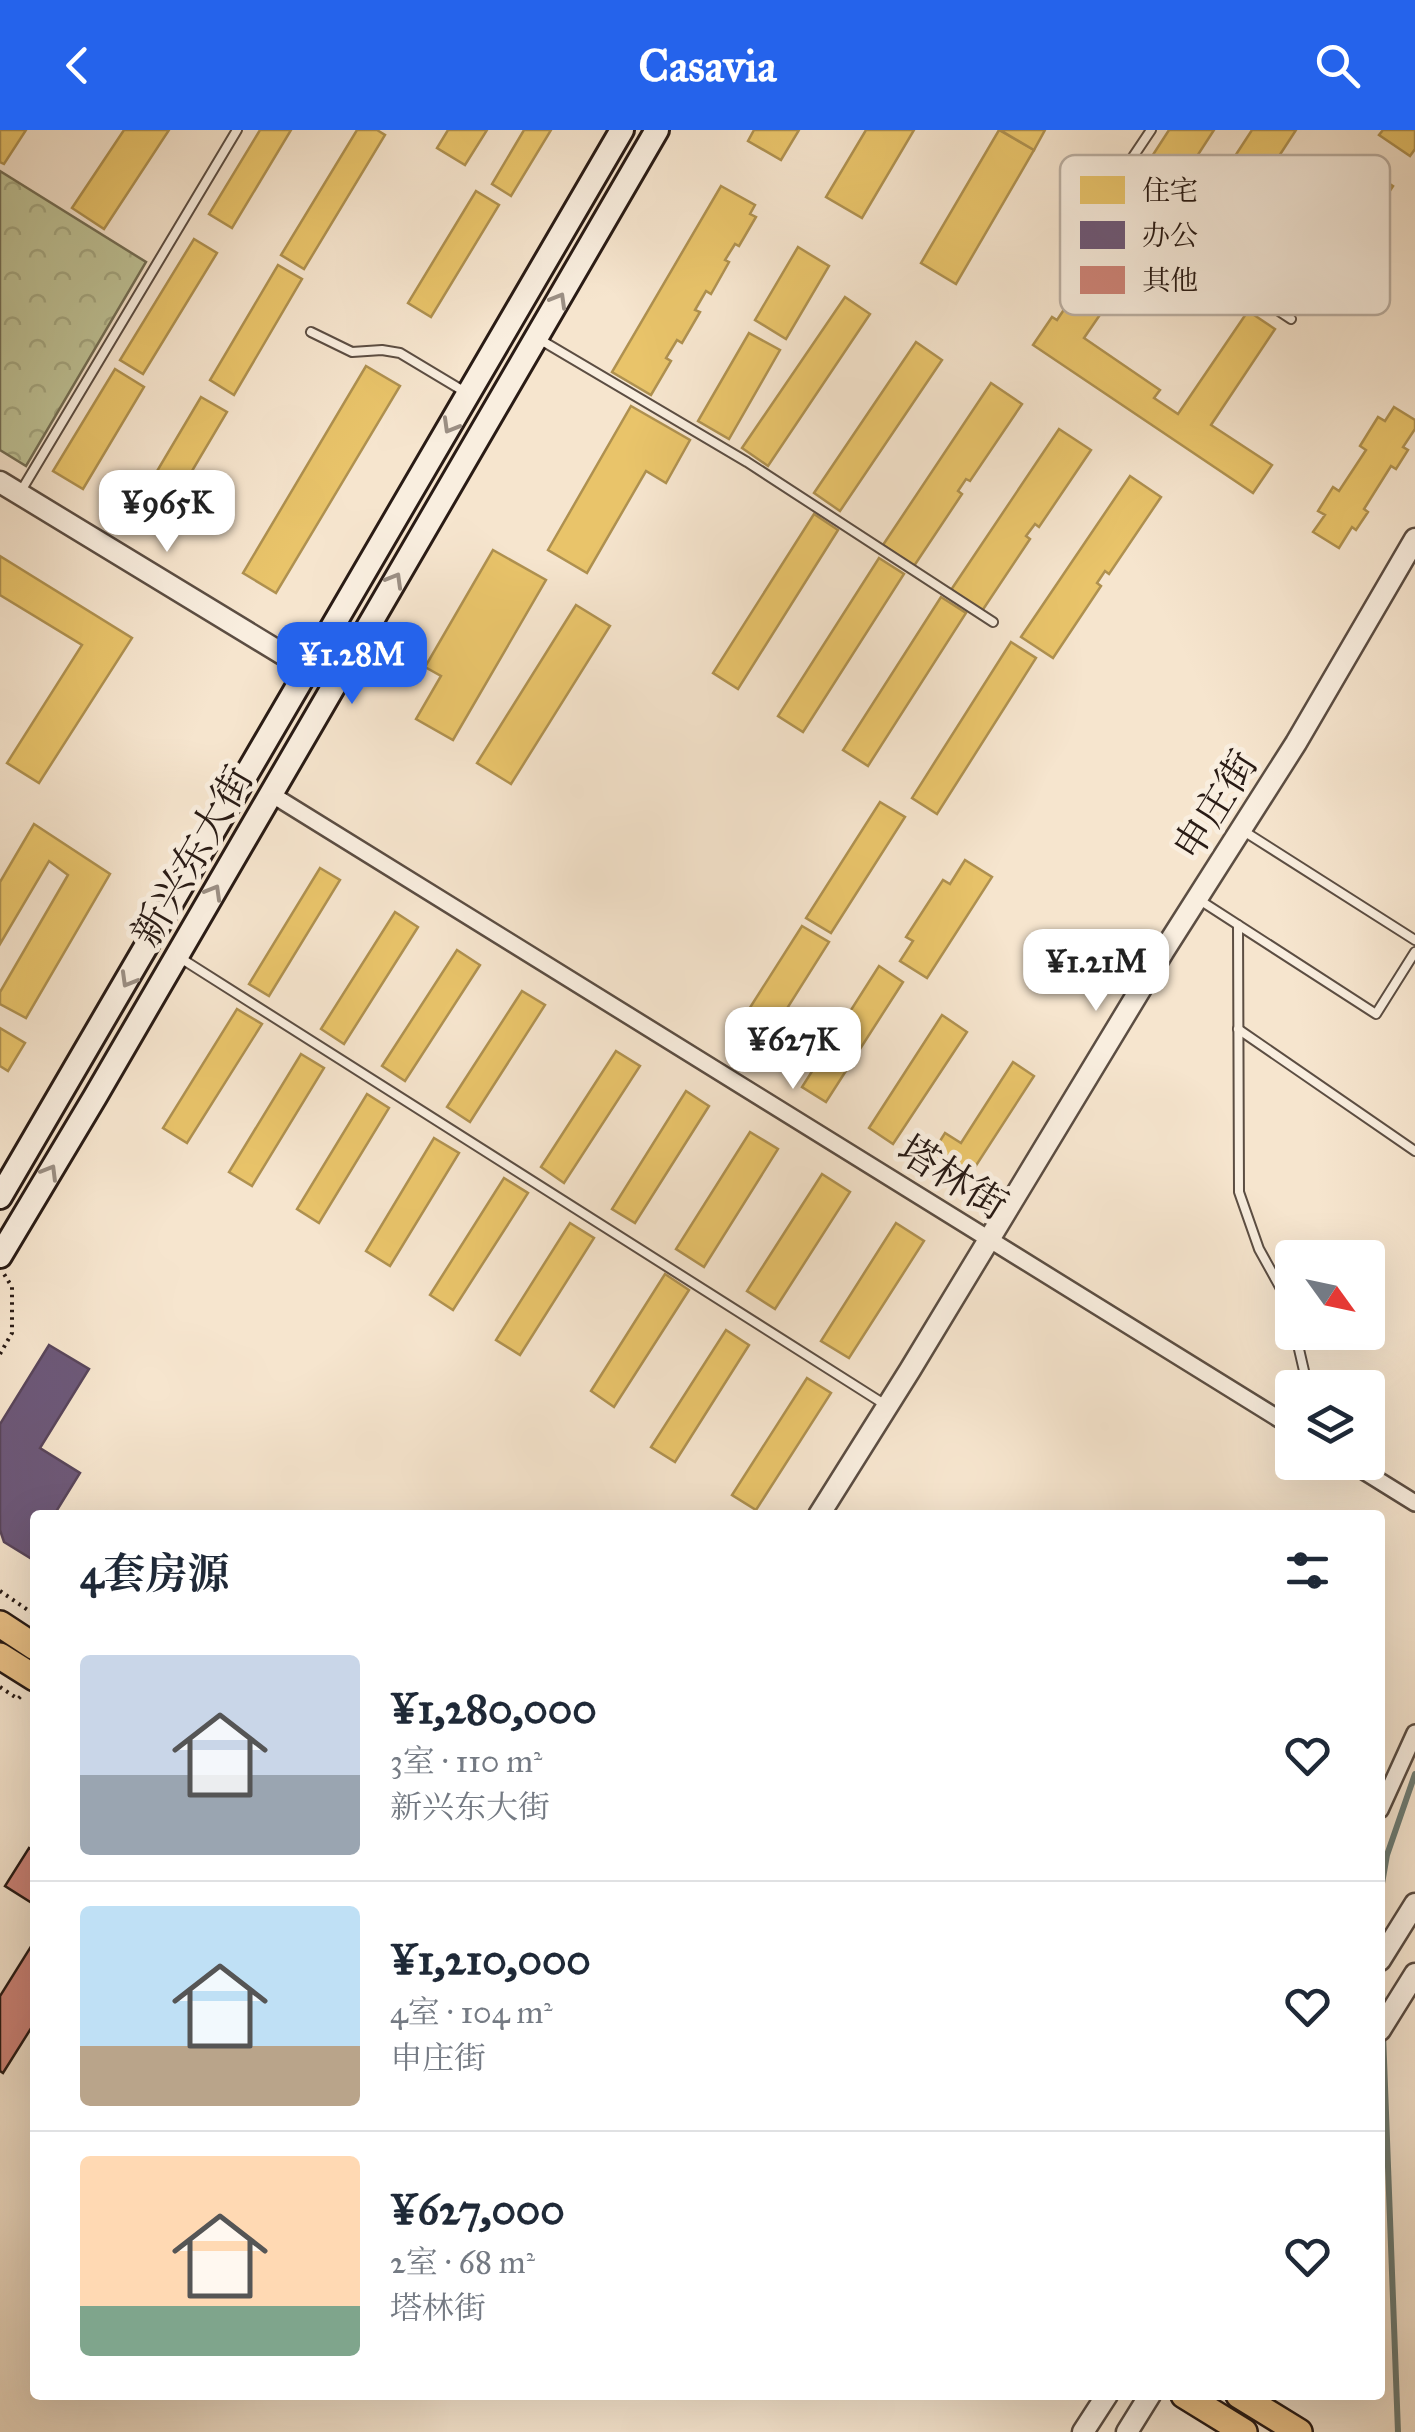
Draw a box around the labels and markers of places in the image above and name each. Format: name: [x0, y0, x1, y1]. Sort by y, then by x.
pin: ¥965K: [97, 470, 237, 555]
pin: ¥1.28M: [271, 622, 433, 707]
pin: ¥1.21M: [1015, 929, 1177, 1014]
pin: ¥627K: [723, 1007, 863, 1092]

